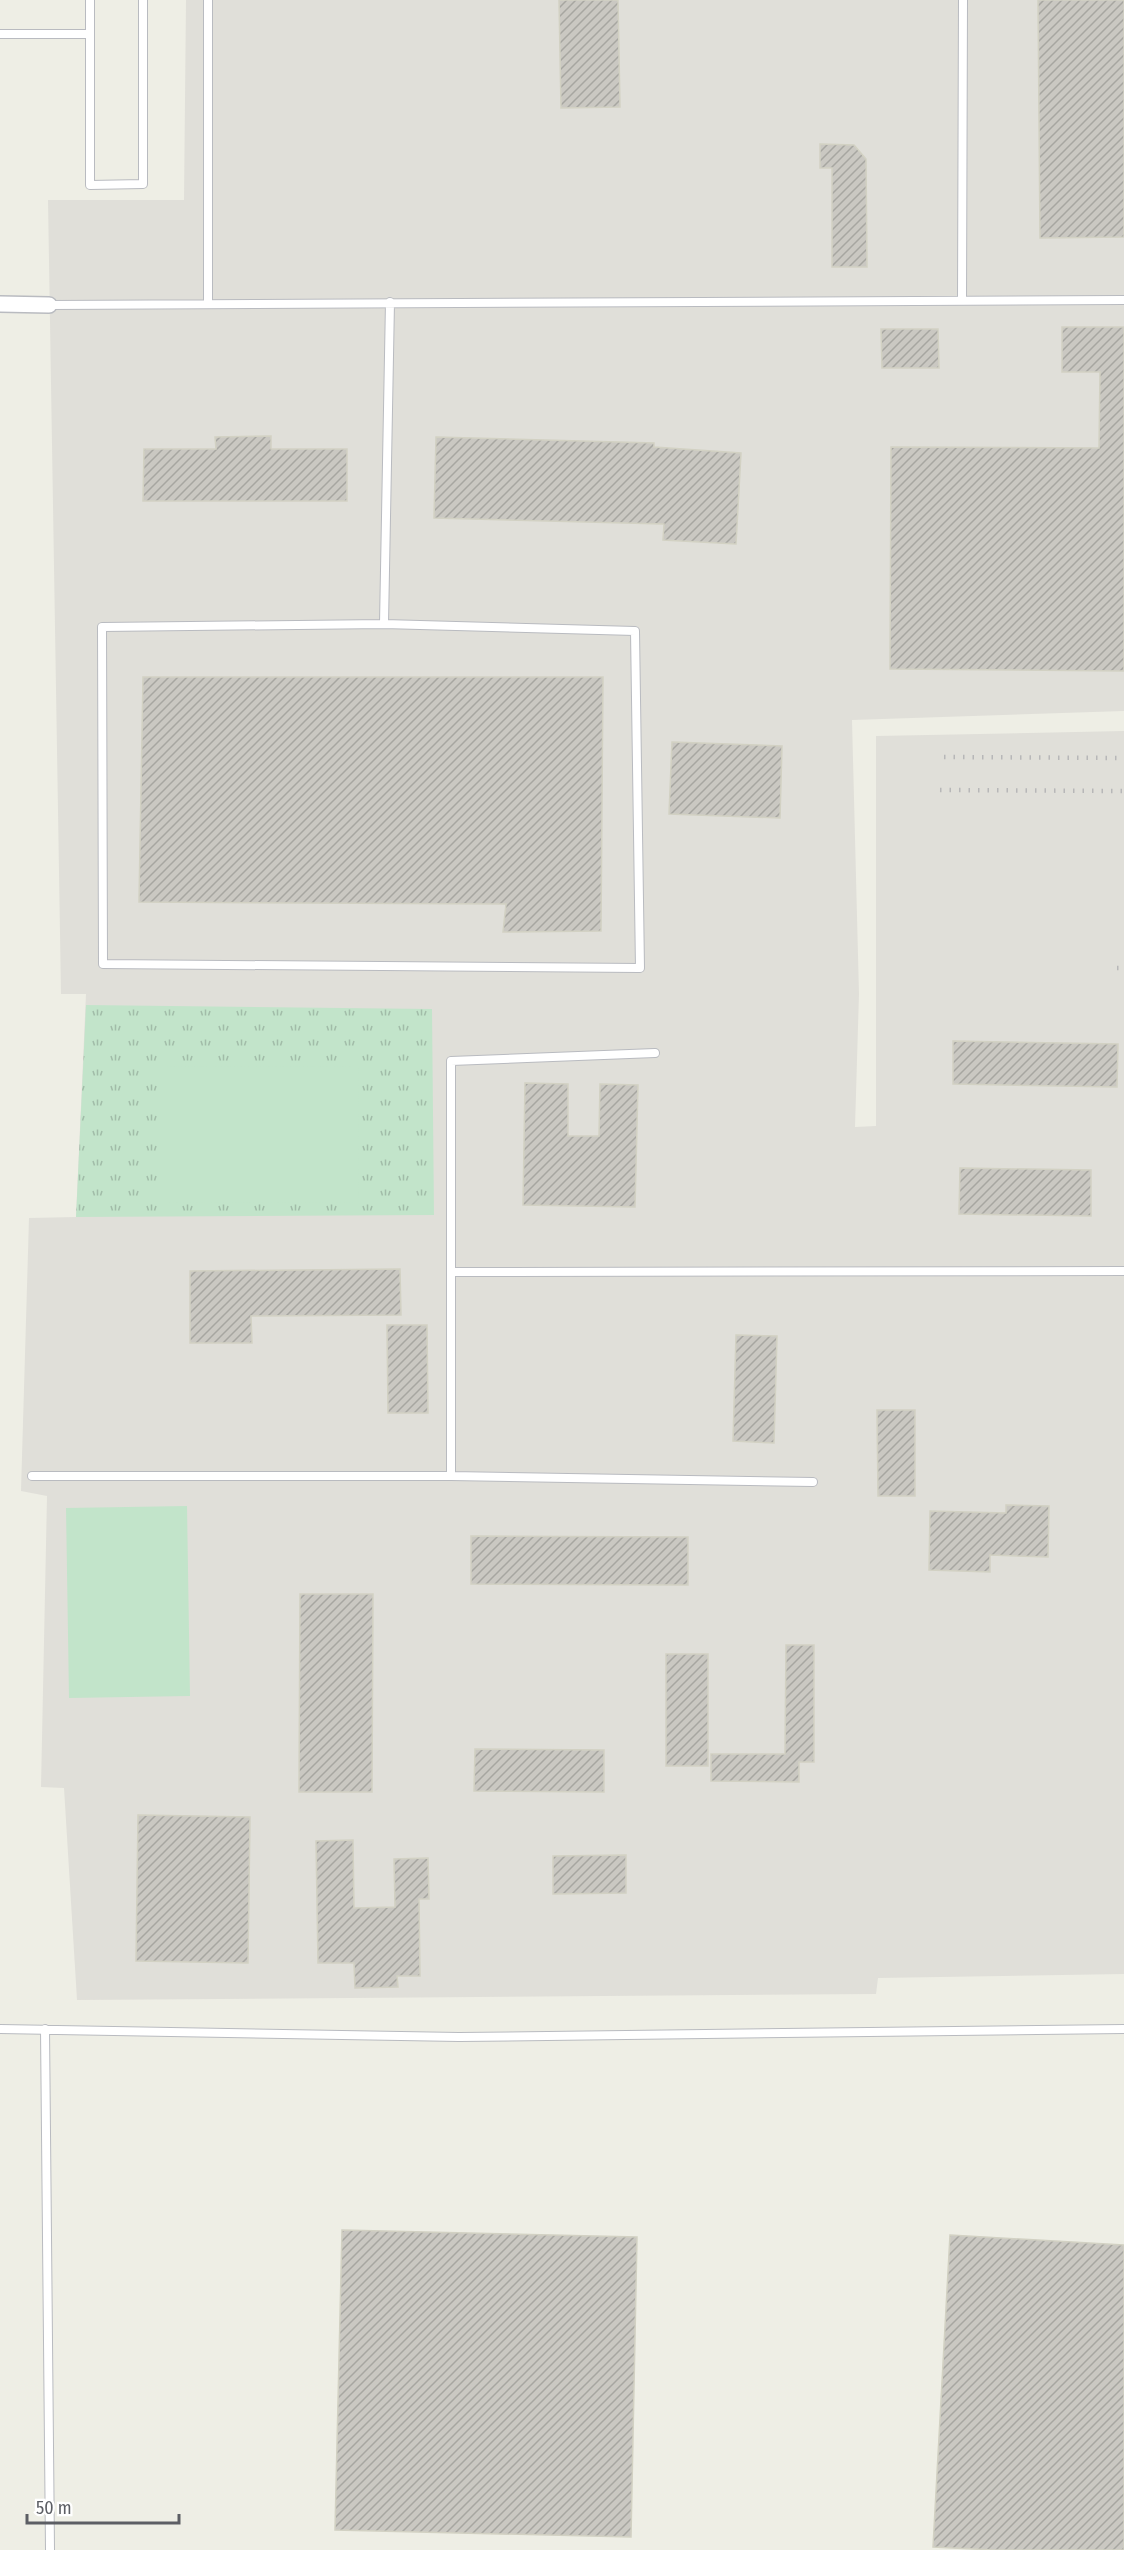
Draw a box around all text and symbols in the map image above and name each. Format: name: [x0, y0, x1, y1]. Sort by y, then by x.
scale bar: [27, 2487, 178, 2525]
text: 50 m: [36, 2497, 72, 2519]

